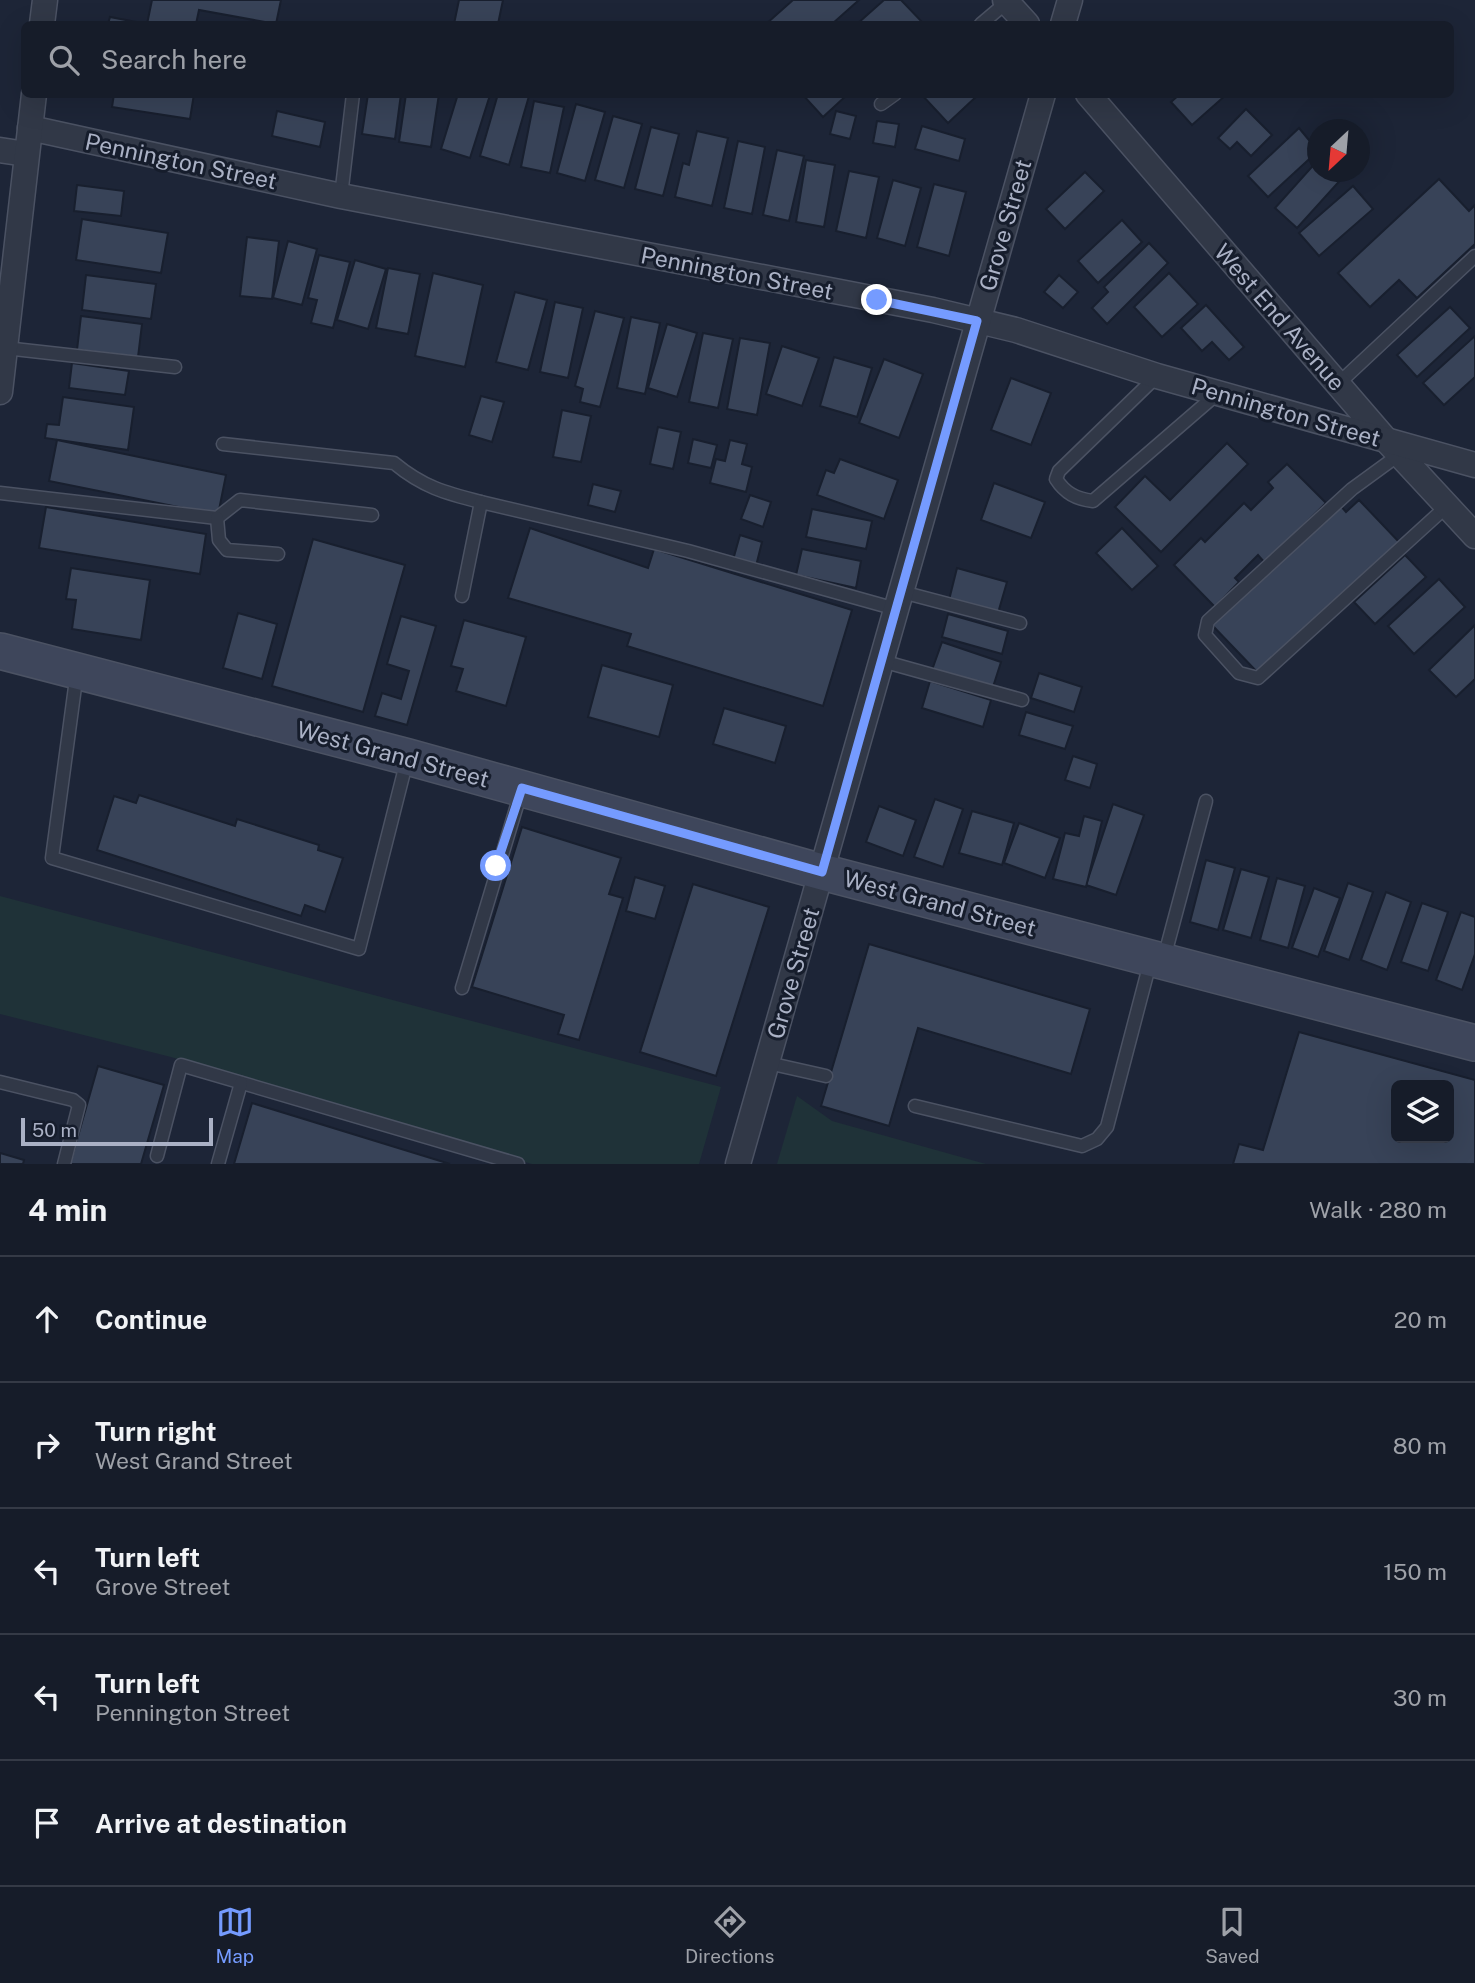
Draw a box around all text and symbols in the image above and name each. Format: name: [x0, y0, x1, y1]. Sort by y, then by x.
search box: [21, 21, 1454, 98]
icon: search: [45, 41, 83, 79]
text: Search here: [101, 44, 247, 75]
north arrow: [1307, 119, 1370, 182]
street label: Pennington Street: [83, 128, 279, 194]
street label: Grove Street: [973, 156, 1037, 294]
street label: West End Avenue: [1209, 238, 1351, 396]
street label: Pennington Street: [639, 241, 835, 305]
route end: [861, 284, 892, 315]
street label: Pennington Street: [1188, 372, 1384, 452]
street label: West Grand Street: [294, 715, 492, 793]
route start: [480, 850, 511, 881]
street label: West Grand Street: [841, 864, 1039, 942]
street label: Grove Street: [761, 904, 825, 1042]
map controls: [1391, 1080, 1454, 1143]
button: layers: [1391, 1080, 1454, 1143]
scale bar: [21, 1115, 214, 1147]
text: 50 m: [32, 1119, 77, 1141]
text: 4 min: [28, 1192, 107, 1228]
text: Walk · 280 m: [1309, 1196, 1447, 1223]
icon: ahead: [28, 1300, 66, 1338]
text: Continue: [95, 1304, 207, 1335]
text: 20 m: [1394, 1306, 1447, 1333]
text: Turn right: [95, 1416, 217, 1447]
icon: right: [28, 1426, 66, 1464]
text: 80 m: [1393, 1432, 1447, 1459]
text: West Grand Street: [95, 1447, 293, 1474]
text: Turn left: [95, 1542, 200, 1573]
icon: left: [28, 1552, 66, 1590]
text: 150 m: [1383, 1558, 1447, 1585]
text: Grove Street: [95, 1573, 230, 1600]
text: Turn left: [95, 1668, 200, 1699]
icon: left: [28, 1678, 66, 1716]
text: 30 m: [1393, 1684, 1447, 1711]
text: Pennington Street: [95, 1699, 290, 1726]
icon: arrive: [28, 1804, 66, 1842]
text: Arrive at destination: [95, 1808, 347, 1839]
tab: Map: [215, 1903, 254, 1967]
tab: Directions: [685, 1903, 774, 1967]
tab: Saved: [1205, 1903, 1260, 1967]

